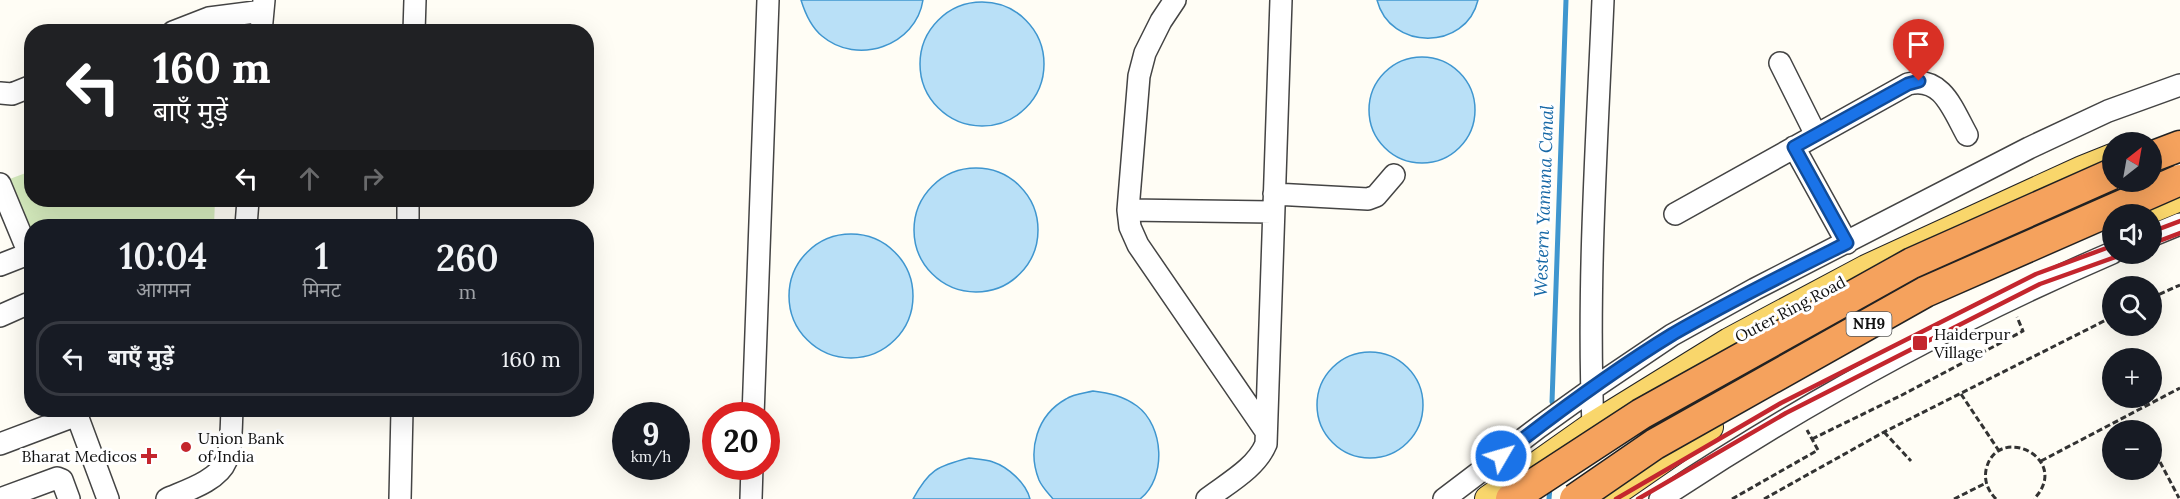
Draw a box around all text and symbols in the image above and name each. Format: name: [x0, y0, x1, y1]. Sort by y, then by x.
pin: [1893, 19, 1944, 81]
icon: arrive: [1902, 28, 1935, 61]
text: 160 m: [153, 41, 271, 95]
icon: left: [54, 48, 132, 126]
text: बाएँ मुड़ें: [153, 94, 228, 128]
water label: Western Yamuna Canal: [1529, 104, 1558, 298]
north arrow: [2102, 132, 2162, 192]
map controls: [2102, 132, 2162, 480]
icon: left: [230, 162, 263, 195]
icon: ahead: [293, 162, 326, 195]
icon: right: [356, 162, 389, 195]
button: sound: [2102, 204, 2162, 264]
text: 10:04: [119, 233, 207, 279]
text: 1: [315, 233, 329, 279]
text: 260: [436, 235, 499, 281]
street label: Outer Ring Road: [1731, 271, 1849, 347]
button: search: [2102, 276, 2162, 336]
text: आगमन: [136, 277, 191, 302]
text: मिनट: [303, 277, 341, 302]
text: m: [459, 279, 476, 304]
road number: NH9: [1846, 312, 1892, 336]
place label: Haiderpur Village: [1933, 324, 2010, 362]
marker: Haiderpur Village: [1911, 334, 1929, 352]
icon: left: [57, 342, 90, 375]
text: बाएँ मुड़ें: [108, 343, 174, 371]
text: 160 m: [501, 345, 561, 373]
button: +: [2102, 348, 2162, 408]
speed limit sign: 20: [702, 402, 780, 480]
text: 9: [642, 415, 660, 453]
button: −: [2102, 420, 2162, 480]
position arrow: [1469, 424, 1533, 488]
place label: Union Bank of India: [198, 428, 284, 466]
marker: Union Bank of India: [179, 440, 193, 454]
place label: Bharat Medicos: [22, 446, 137, 466]
text: km/h: [631, 447, 671, 466]
marker: Bharat Medicos: [142, 449, 156, 463]

